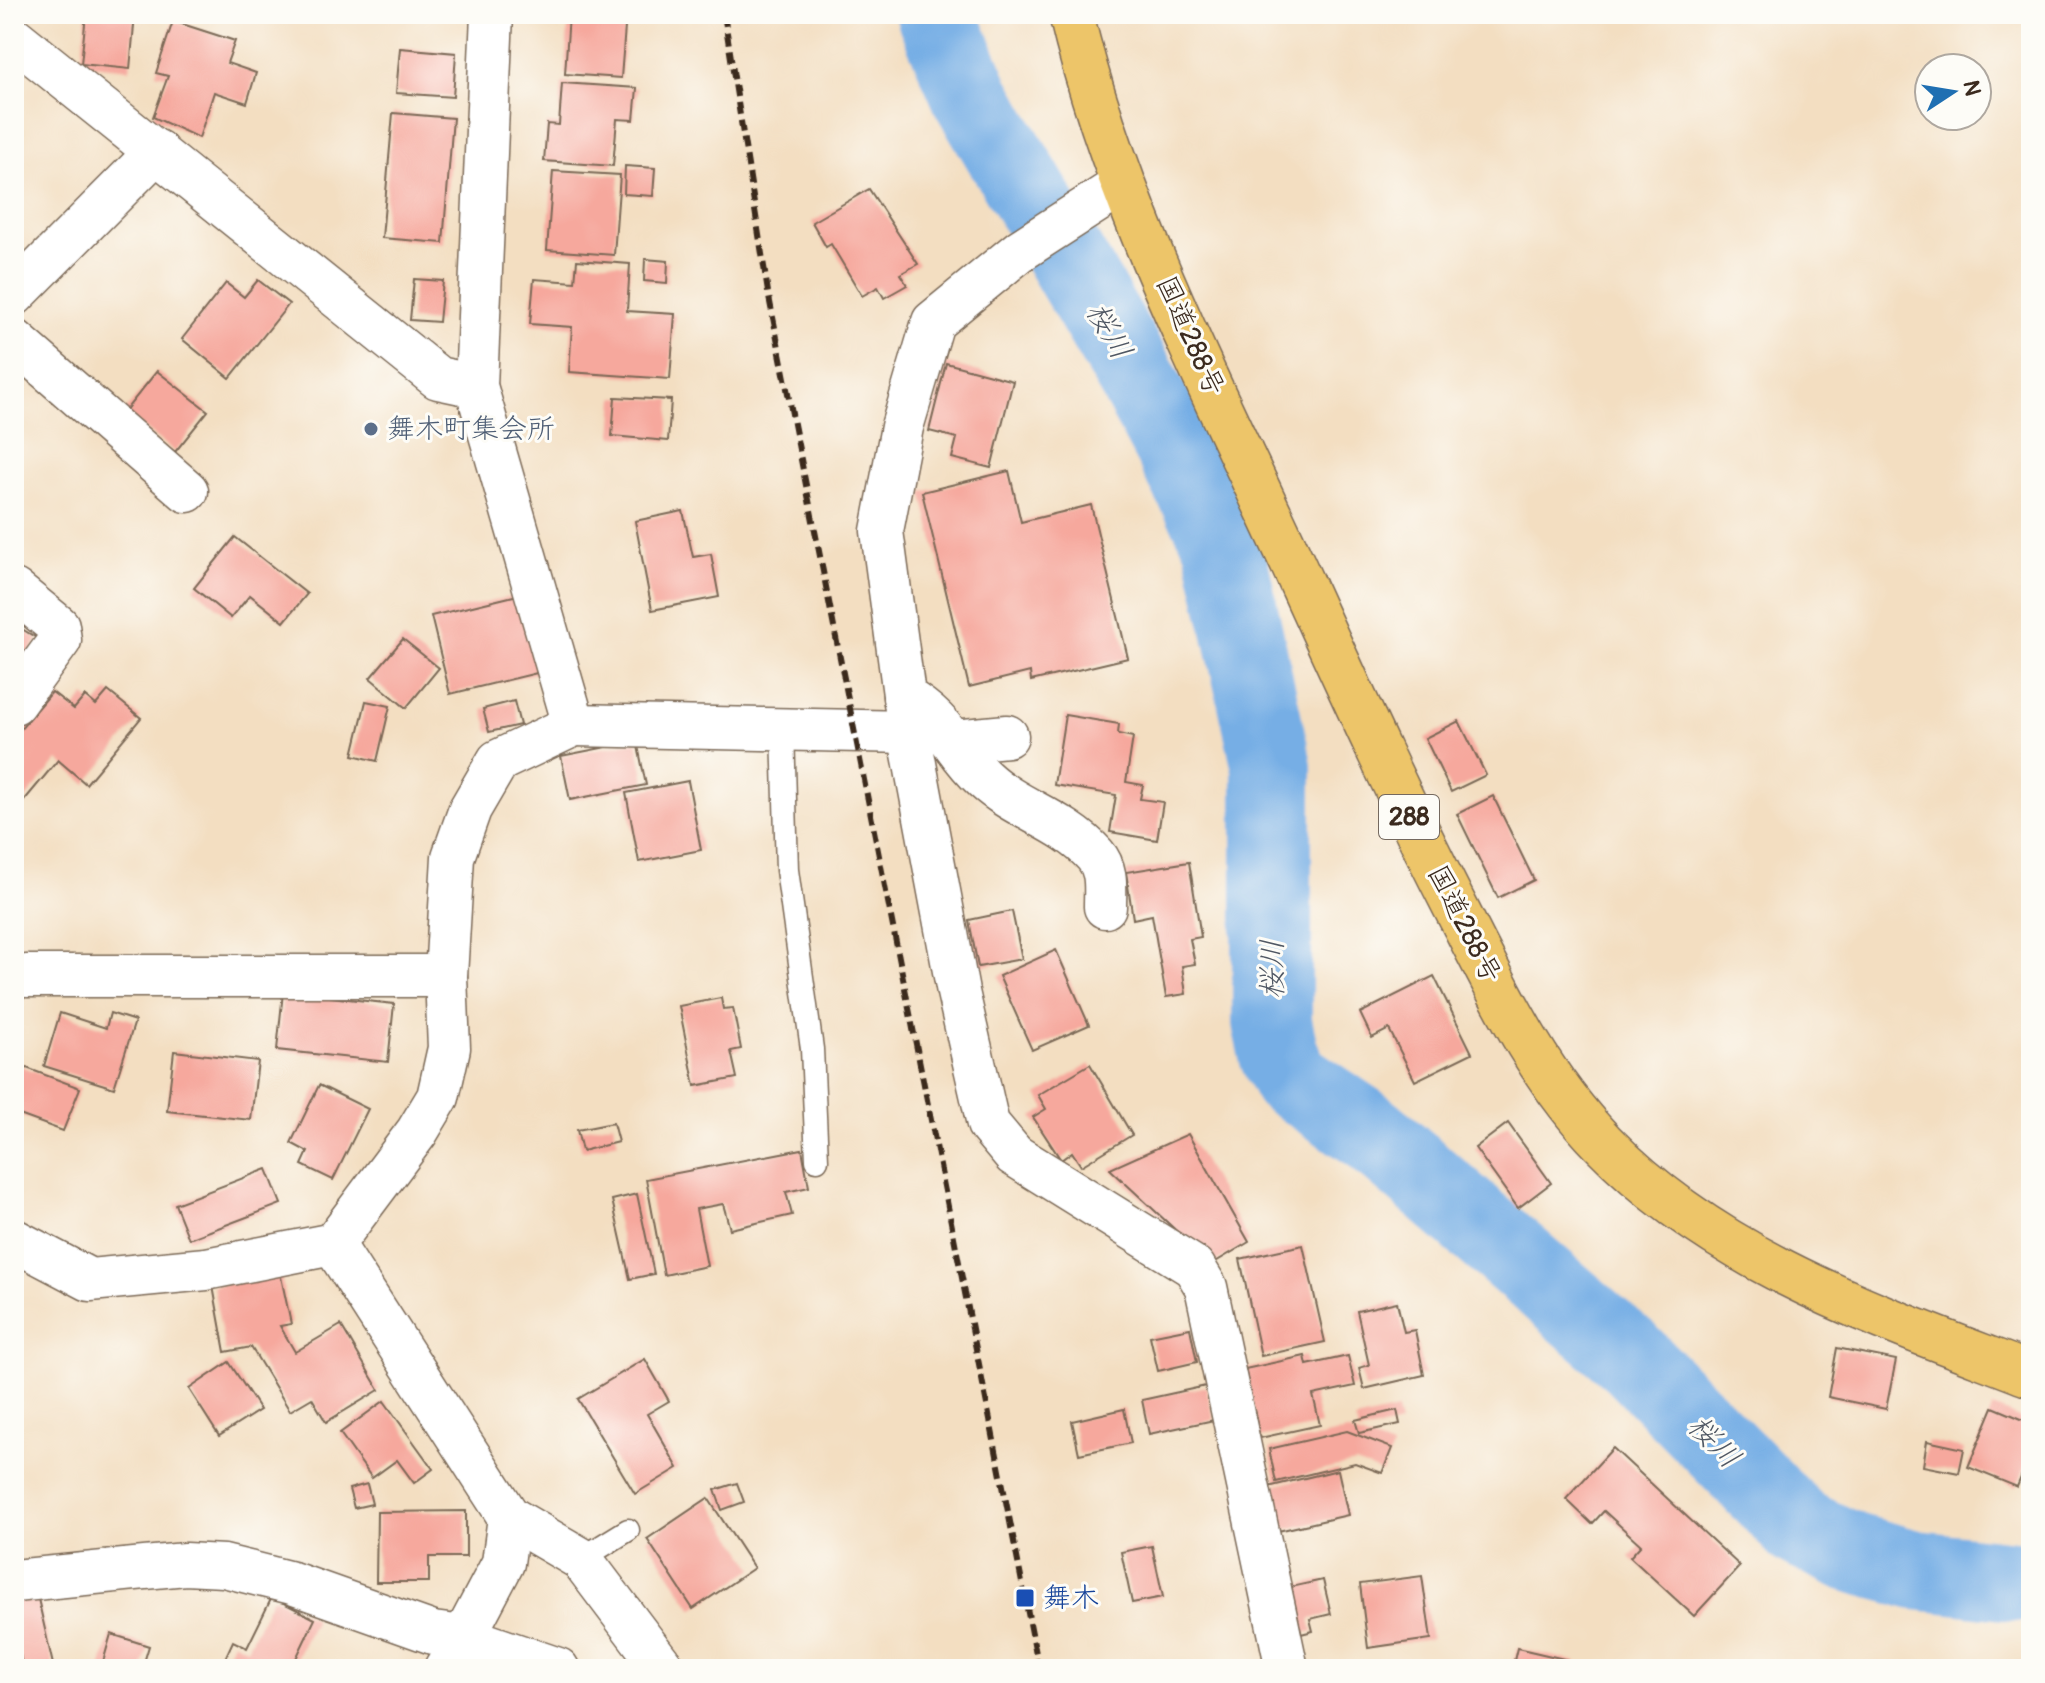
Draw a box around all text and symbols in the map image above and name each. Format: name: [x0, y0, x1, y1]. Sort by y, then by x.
north arrow: [1913, 52, 1993, 132]
text: N: [1956, 78, 1987, 98]
street label: 国道288号: [1148, 270, 1232, 402]
water label: 桜川: [1078, 296, 1140, 366]
place label: 舞木町集会所: [387, 412, 555, 447]
marker: 舞木町集会所: [362, 420, 380, 438]
road number: 288: [1379, 795, 1439, 839]
street label: 国道288号: [1419, 859, 1509, 989]
water label: 桜川: [1254, 939, 1291, 999]
water label: 桜川: [1680, 1408, 1748, 1476]
place label: 舞木: [1043, 1581, 1099, 1616]
marker: 舞木: [1014, 1587, 1036, 1609]

